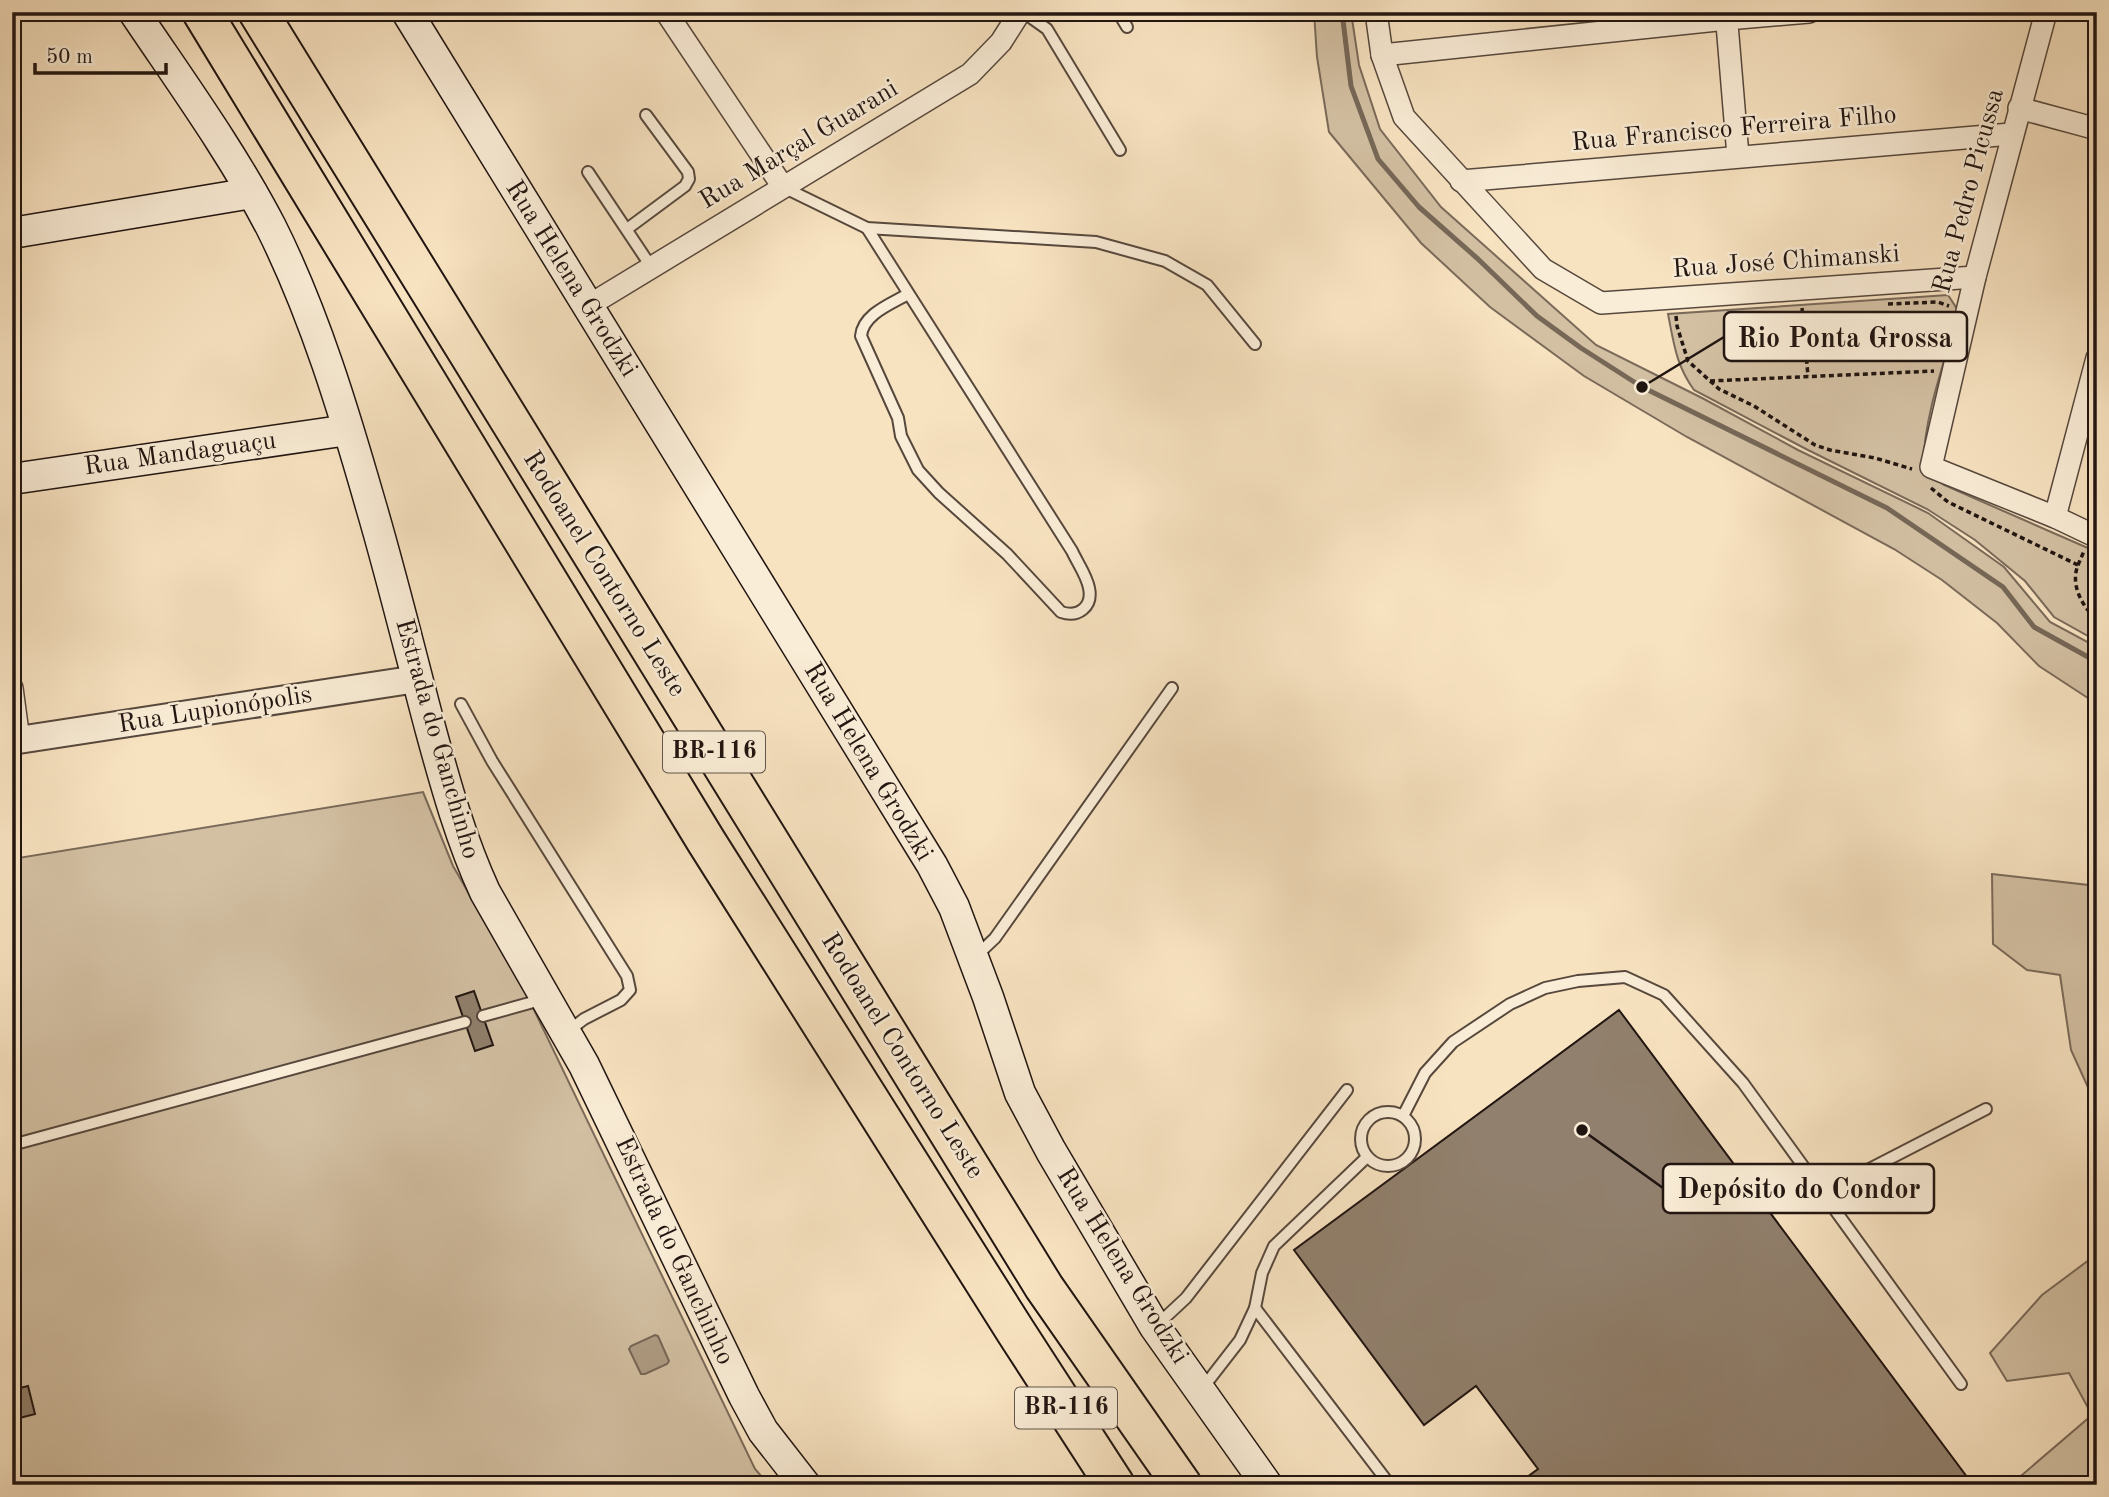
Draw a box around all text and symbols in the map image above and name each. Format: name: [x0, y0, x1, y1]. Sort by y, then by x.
scale bar: [35, 32, 166, 76]
text: 50 m: [46, 47, 93, 68]
street label: Rua Marçal Guarani: [695, 76, 903, 214]
street label: Rua Pedro Picussa: [1929, 86, 2009, 296]
street label: Rua Francisco Ferreira Filho: [1570, 102, 1898, 156]
street label: Rua Helena Grodzki: [500, 176, 642, 382]
street label: Rua José Chimanski: [1671, 241, 1901, 283]
callout: Rio Ponta Grossa: [1724, 312, 1967, 361]
text: Rio Ponta Grossa: [1737, 326, 1953, 354]
street label: Rua Mandaguaçu: [82, 428, 278, 480]
street label: Rodoanel Contorno Leste: [518, 447, 690, 701]
street label: Estrada do Ganchinho: [390, 616, 484, 862]
street label: Rua Helena Grodzki: [799, 658, 937, 866]
street label: Rua Lupionópolis: [116, 682, 314, 738]
road number: BR-116: [663, 732, 765, 772]
street label: Rodoanel Contorno Leste: [816, 929, 988, 1183]
street label: Estrada do Ganchinho: [610, 1133, 738, 1369]
street label: Rua Helena Grodzki: [1051, 1163, 1193, 1369]
callout: Depósito do Condor: [1663, 1164, 1934, 1213]
text: Depósito do Condor: [1677, 1177, 1921, 1205]
road number: BR-116: [1015, 1388, 1117, 1428]

